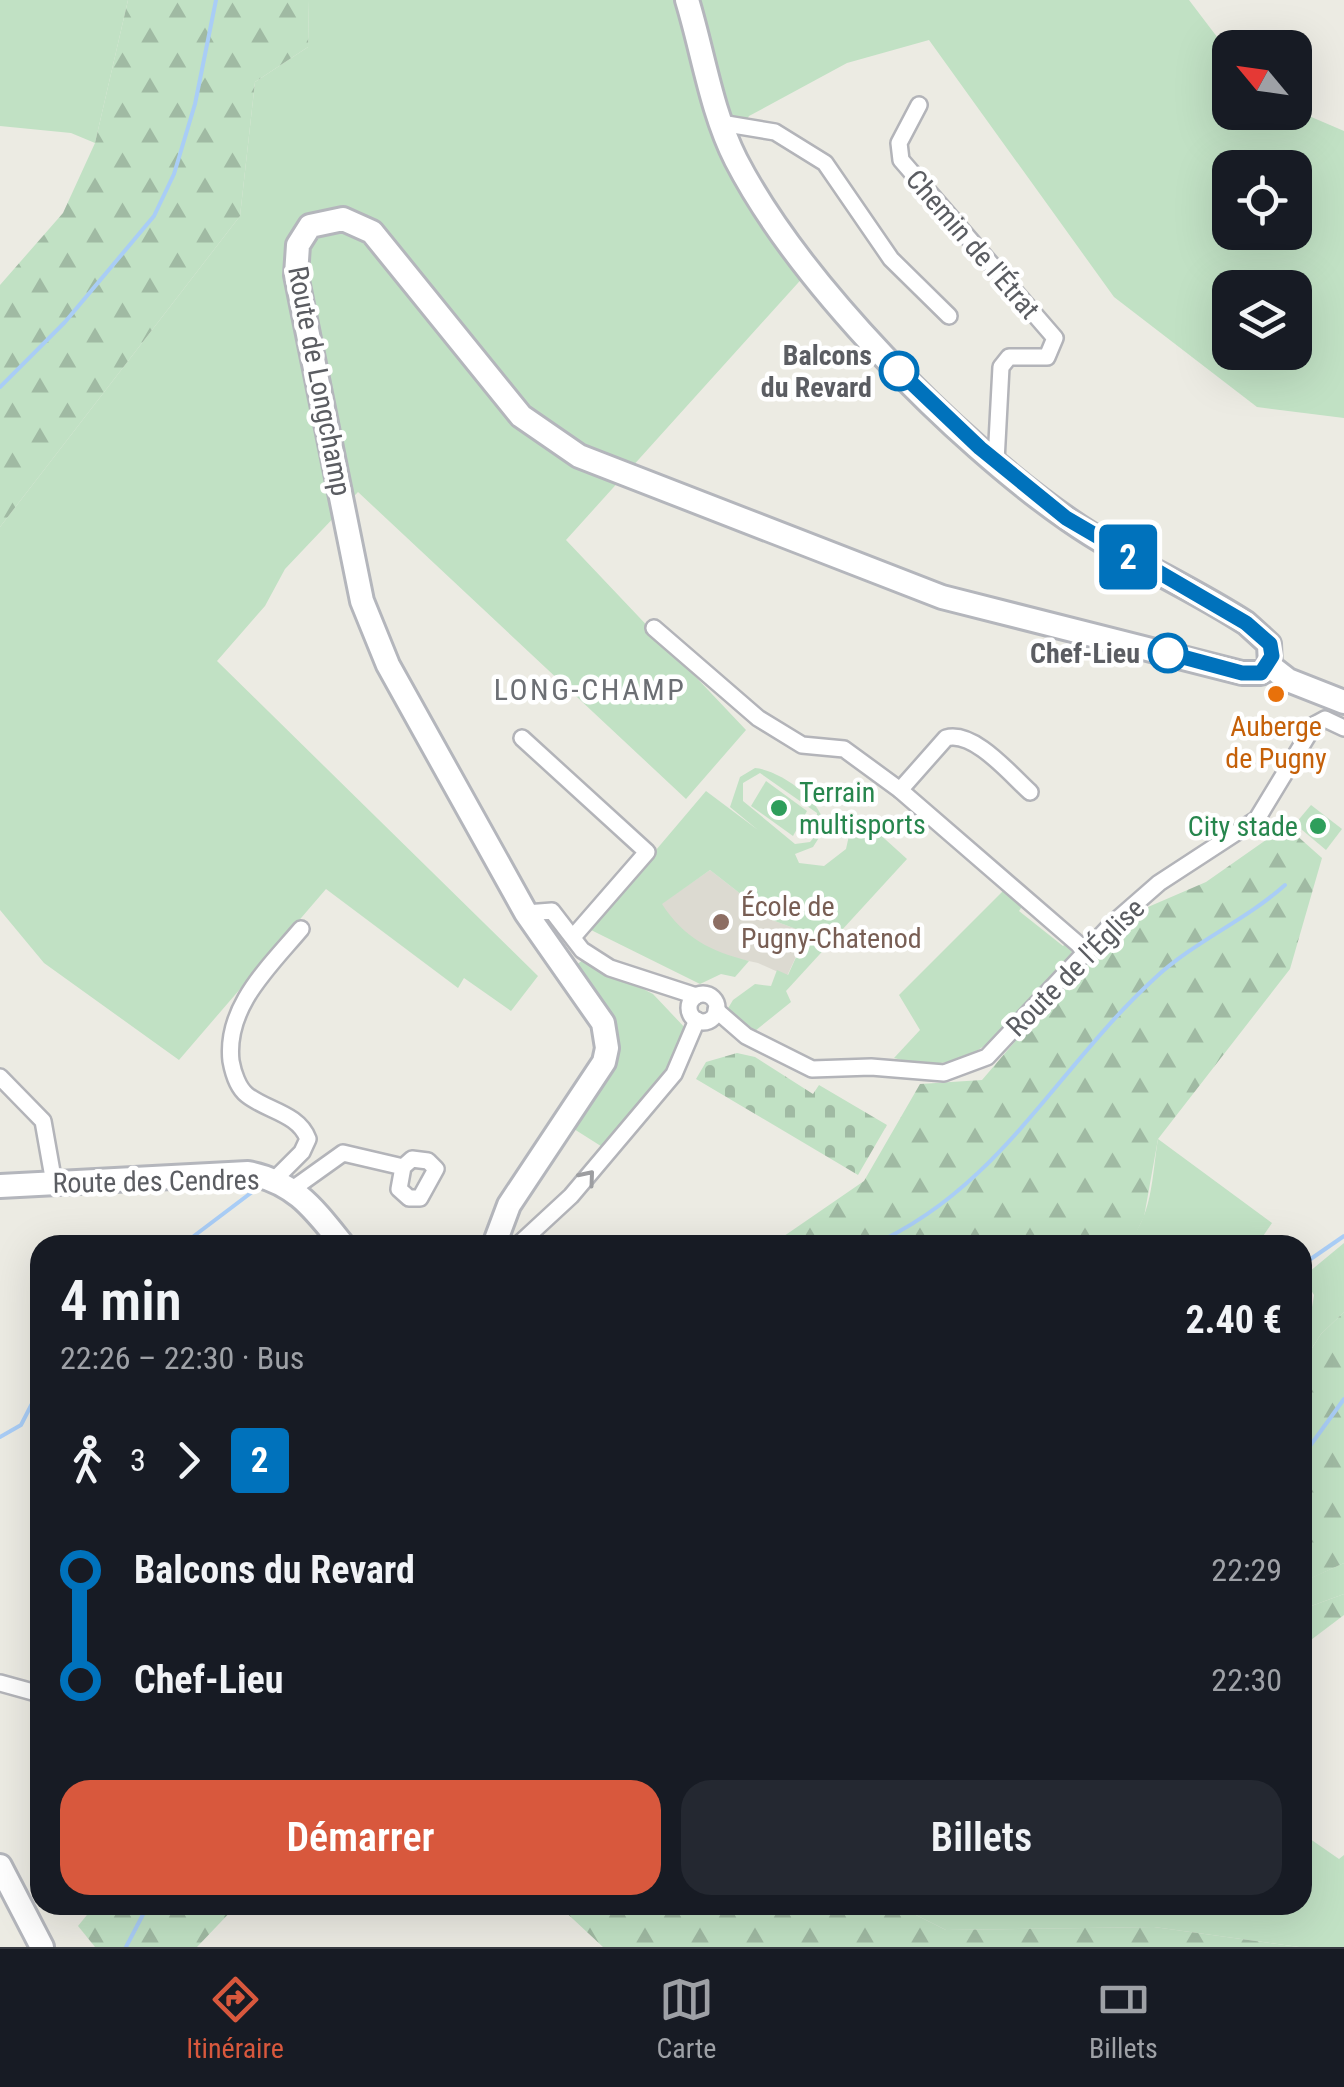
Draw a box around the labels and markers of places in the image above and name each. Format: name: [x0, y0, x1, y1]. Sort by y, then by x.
place label: Balcons du Revard: [761, 339, 872, 404]
marker: Balcons du Revard: [880, 352, 918, 390]
marker: Chef-Lieu: [1149, 634, 1187, 672]
place label: Chef-Lieu: [1030, 637, 1140, 670]
marker: Auberge de Pugny: [1265, 683, 1287, 705]
place label: Auberge de Pugny: [1225, 710, 1327, 775]
place label: Terrain multisports: [799, 776, 926, 841]
marker: Terrain multisports: [768, 797, 790, 819]
place label: City stade: [1188, 810, 1298, 843]
marker: City stade: [1307, 815, 1329, 837]
place label: École de Pugny-Chatenod: [741, 890, 922, 955]
marker: École de Pugny-Chatenod: [710, 911, 732, 933]

